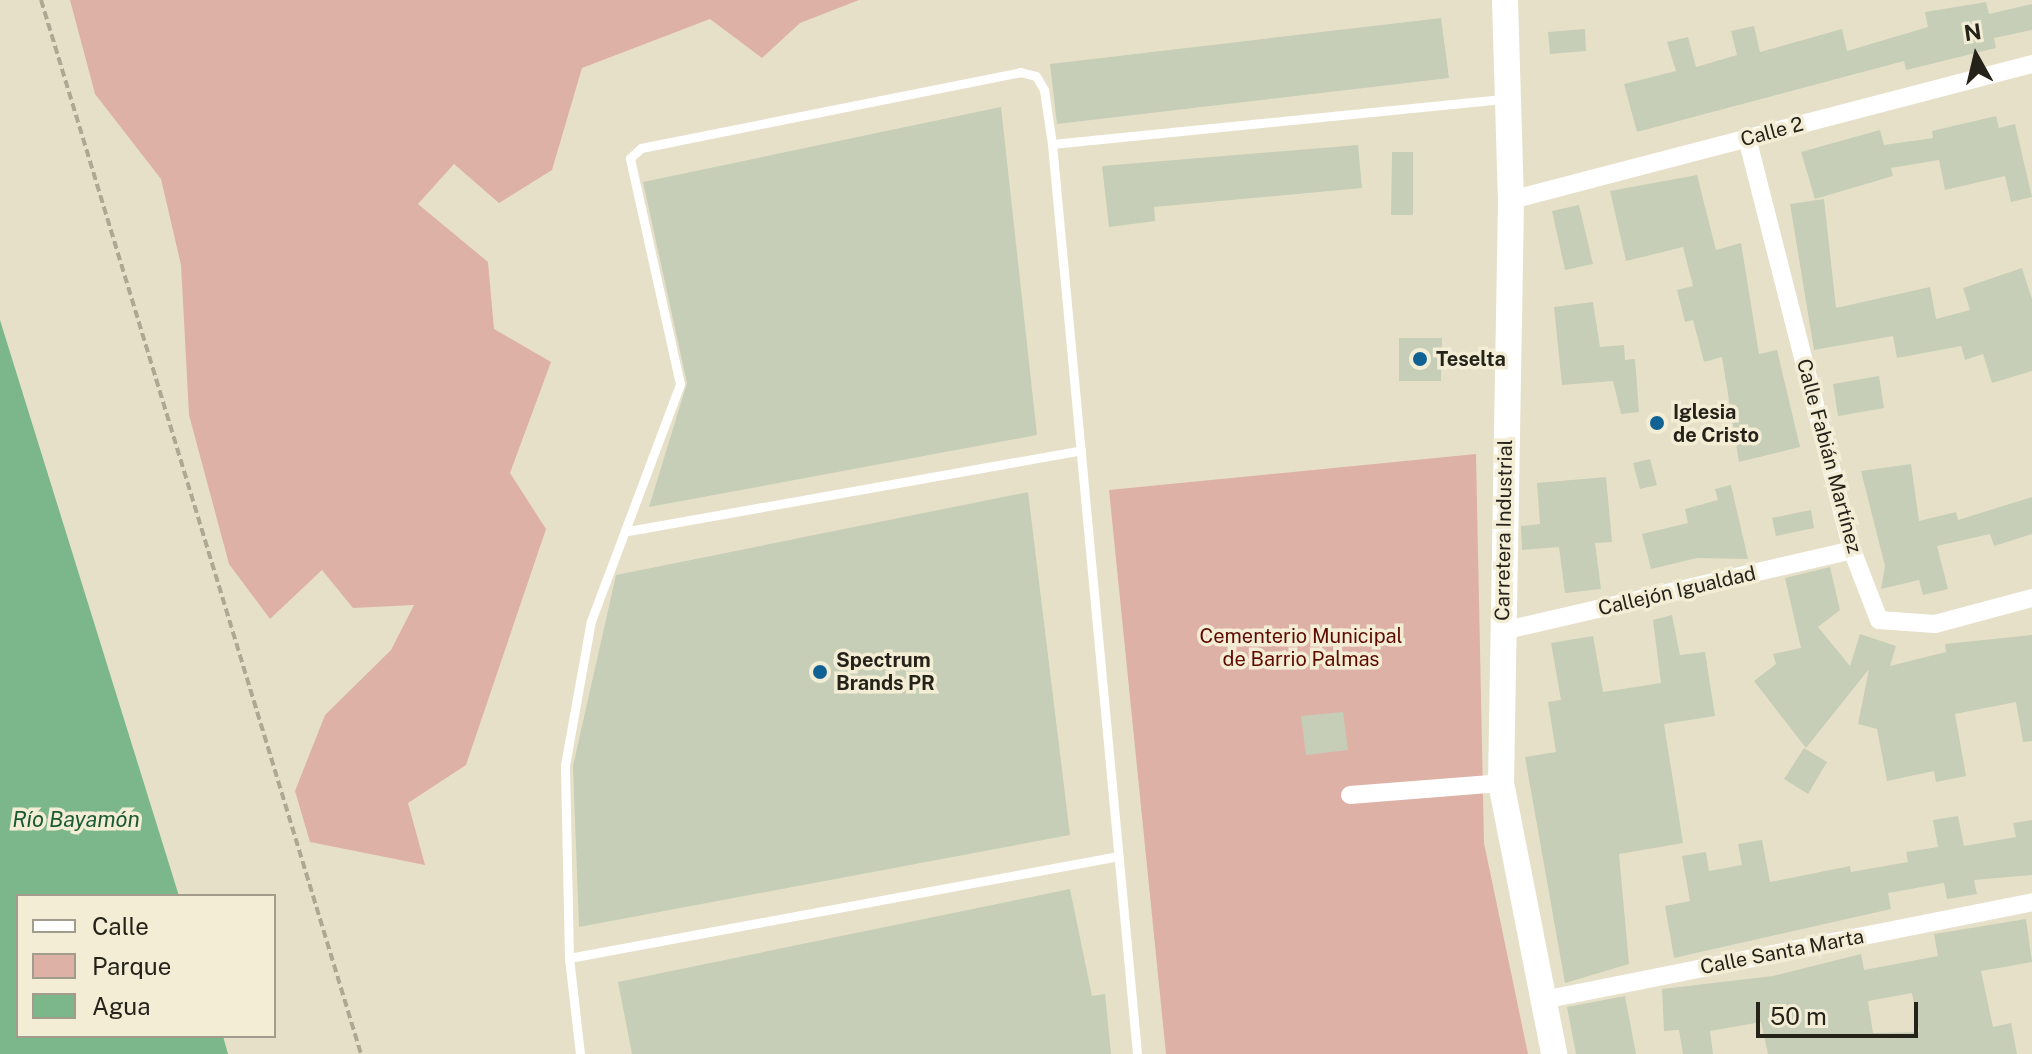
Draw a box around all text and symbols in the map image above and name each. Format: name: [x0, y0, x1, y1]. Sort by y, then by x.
north arrow: [1936, 16, 2016, 96]
text: N: [1962, 18, 1983, 46]
street label: Calle 2: [1738, 112, 1806, 152]
place label: Teselta: [1436, 347, 1506, 371]
marker: Teselta: [1411, 350, 1429, 368]
street label: Calle Fabián Martínez: [1791, 356, 1867, 556]
place label: Iglesia de Cristo: [1673, 400, 1759, 447]
marker: Iglesia de Cristo: [1648, 414, 1666, 432]
street label: Carretera Industrial: [1490, 439, 1518, 621]
street label: Callejón Igualdad: [1596, 561, 1758, 621]
park label: Cementerio Municipal de Barrio Palmas: [1199, 624, 1403, 671]
place label: Spectrum Brands PR: [836, 648, 935, 695]
marker: Spectrum Brands PR: [811, 663, 829, 681]
water label: Río Bayamón: [12, 807, 140, 833]
legend: [16, 894, 276, 1038]
text: Calle: [92, 912, 149, 940]
street label: Calle Santa Marta: [1698, 924, 1866, 980]
text: Parque: [92, 952, 171, 980]
scale bar: [1760, 986, 1922, 1036]
text: Agua: [92, 992, 150, 1020]
text: 50 m: [1770, 1002, 1827, 1030]

